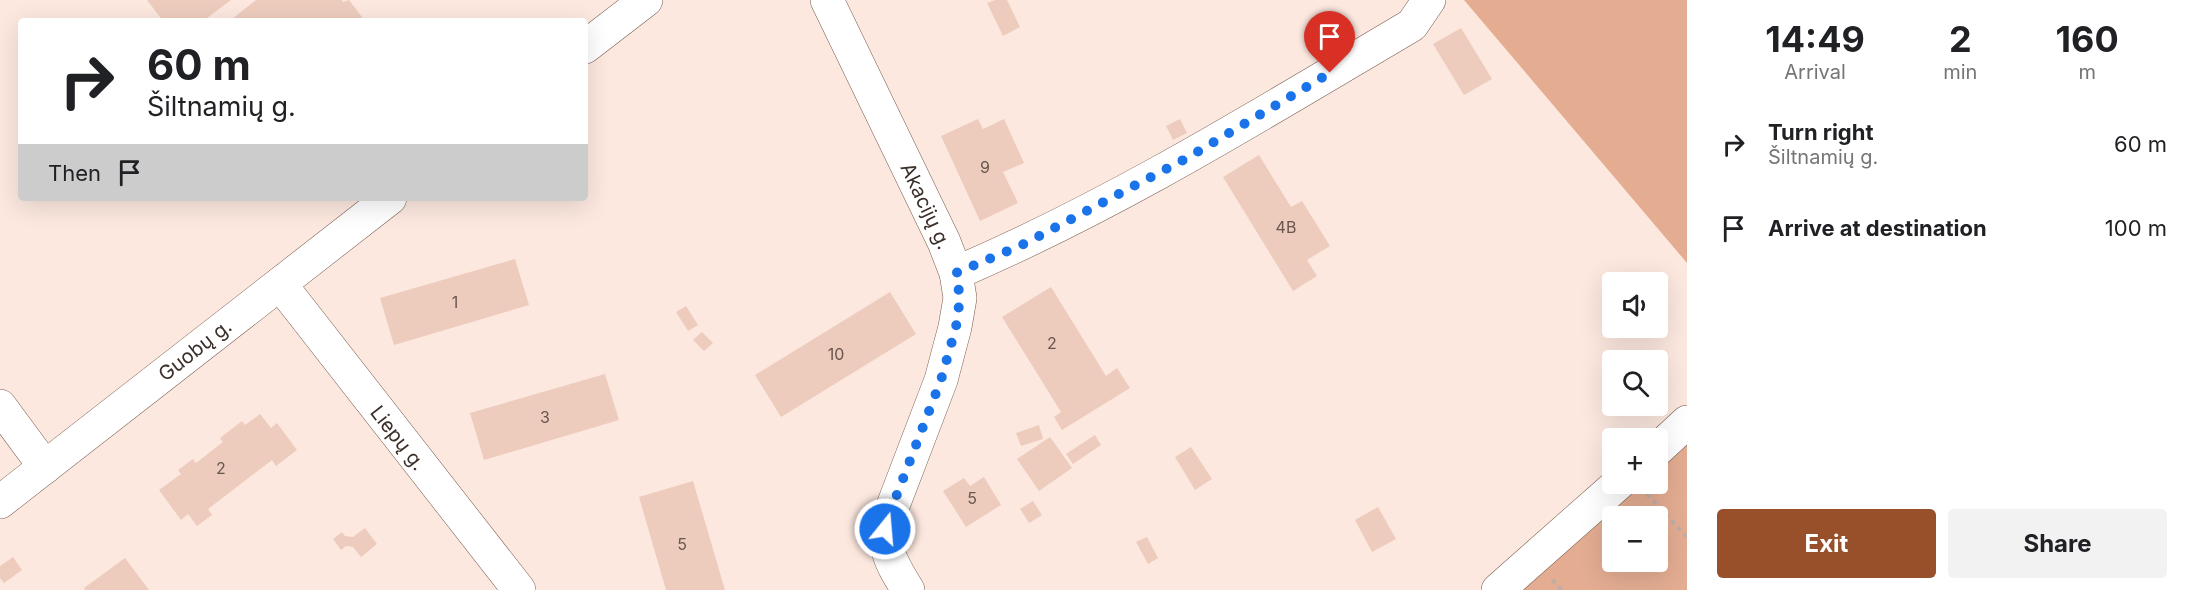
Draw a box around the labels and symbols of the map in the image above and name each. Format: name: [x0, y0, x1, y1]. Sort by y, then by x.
pin: [1304, 11, 1355, 73]
house number: 9: [980, 157, 990, 177]
street label: Akacijų g.: [896, 159, 956, 253]
house number: 4B: [1276, 217, 1296, 237]
house number: 1: [452, 292, 458, 312]
street label: Guobų g.: [154, 314, 236, 386]
house number: 2: [1047, 333, 1057, 353]
house number: 10: [828, 344, 844, 364]
street label: Liepų g.: [365, 401, 431, 475]
house number: 3: [540, 407, 550, 427]
house number: 2: [216, 458, 226, 478]
house number: 5: [967, 488, 977, 508]
position arrow: [853, 497, 917, 561]
house number: 5: [677, 534, 687, 554]

